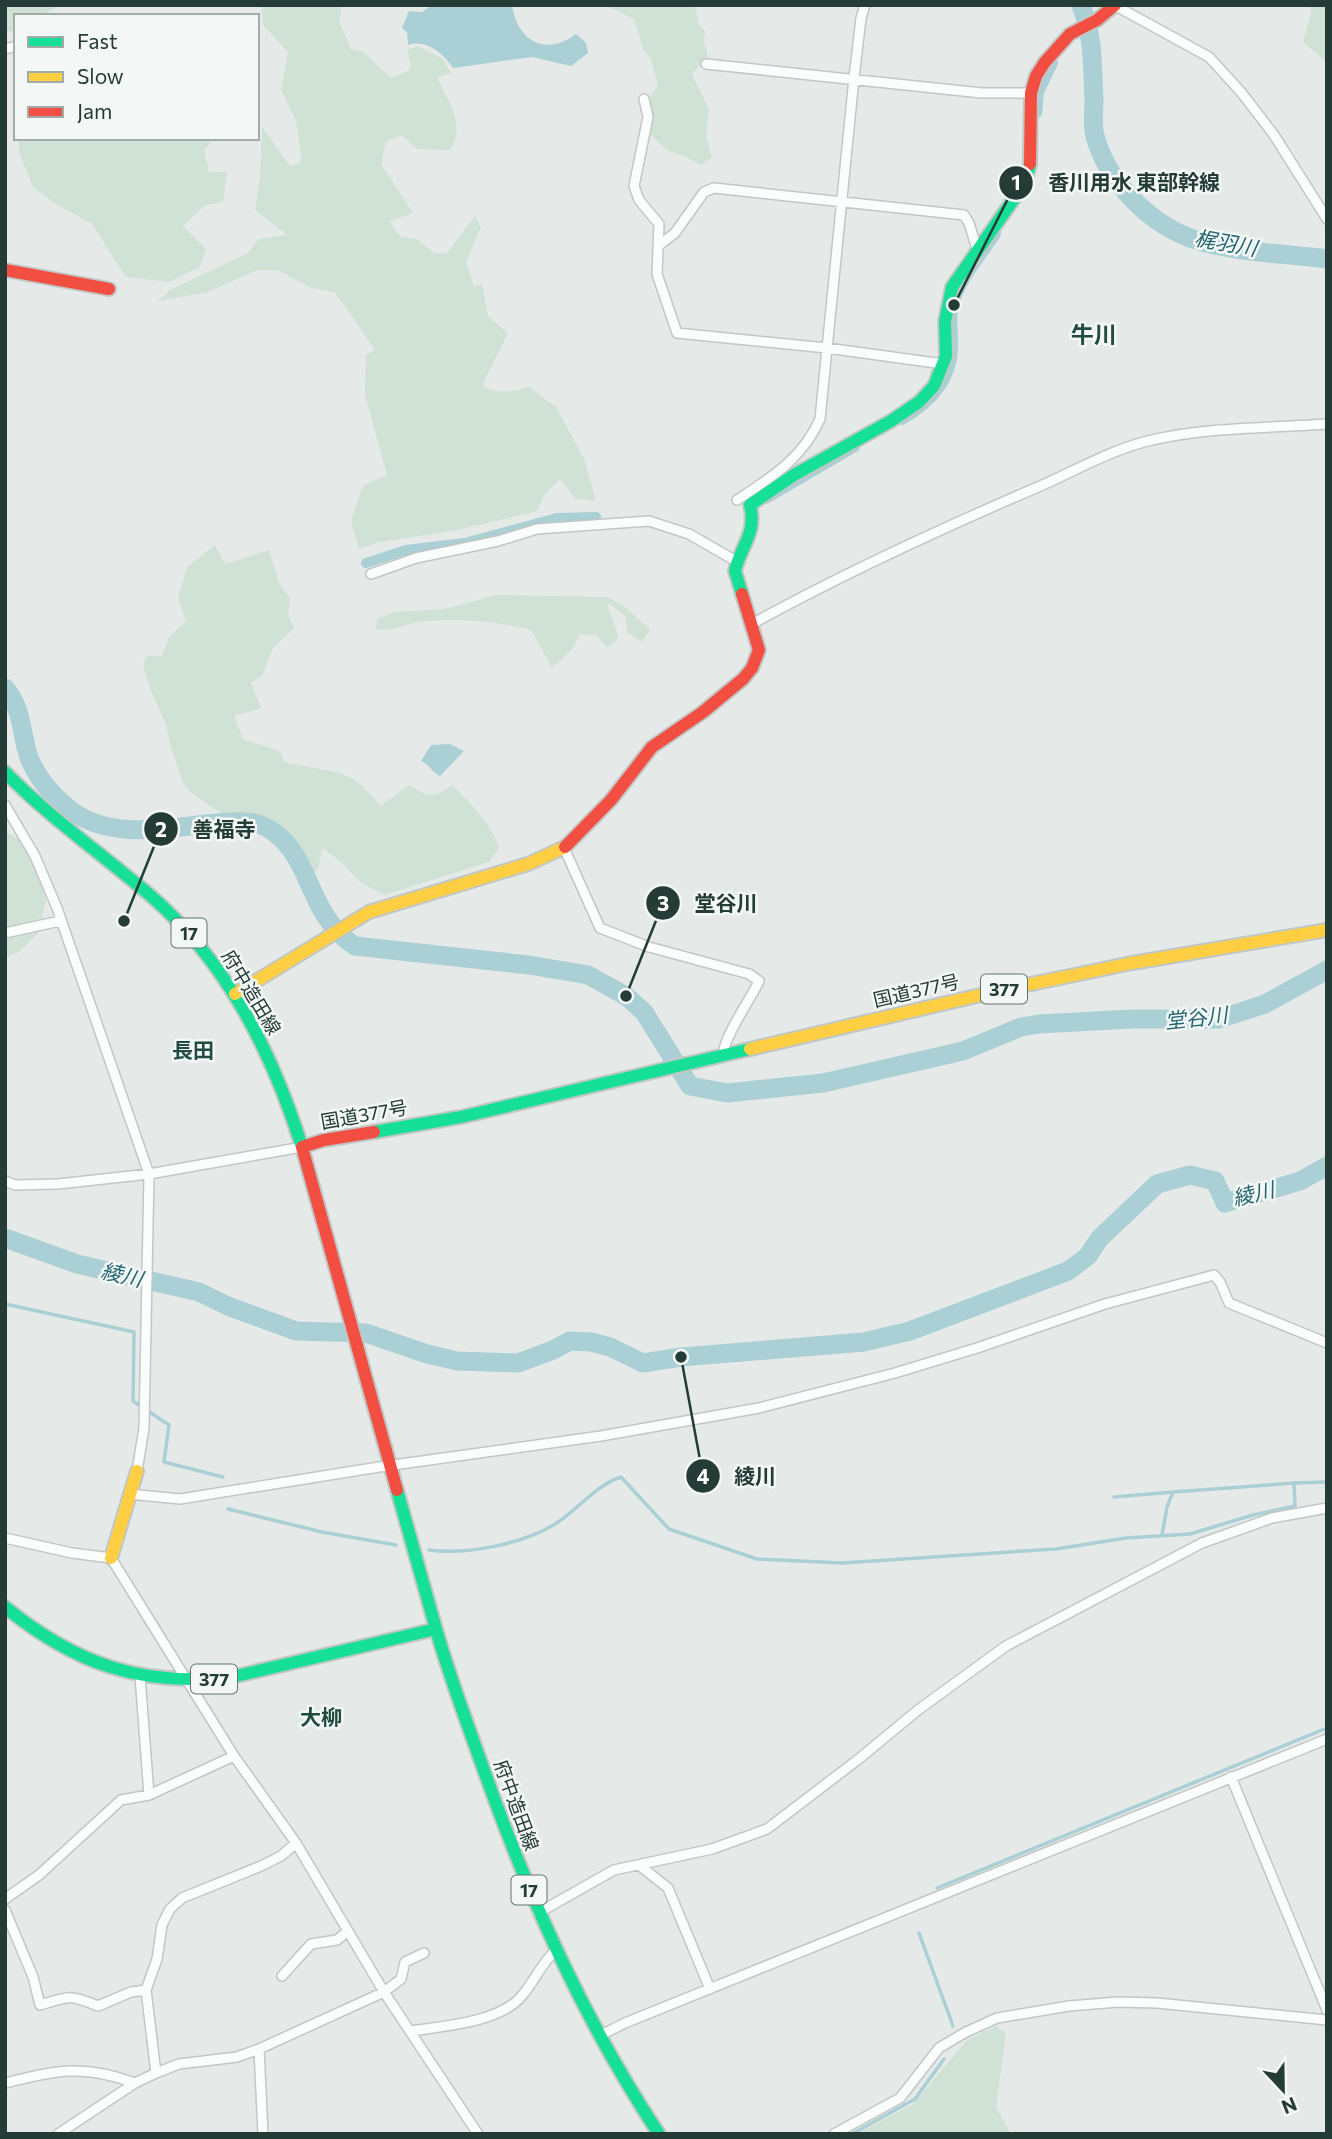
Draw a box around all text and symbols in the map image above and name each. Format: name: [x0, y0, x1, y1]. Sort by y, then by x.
legend: [14, 14, 259, 140]
text: Fast: [77, 28, 118, 53]
text: Slow: [77, 63, 124, 88]
text: Jam: [77, 98, 112, 123]
callout: 香川用水 東部幹線: [999, 162, 1234, 204]
text: 1: [1011, 169, 1021, 194]
text: 香川用水 東部幹線: [1048, 169, 1220, 194]
water label: 梶羽川: [1193, 224, 1261, 260]
district label: 牛川: [1071, 320, 1117, 348]
callout: 善福寺: [144, 808, 270, 850]
text: 2: [155, 816, 167, 841]
text: 善福寺: [193, 816, 256, 841]
callout: 堂谷川: [645, 882, 771, 924]
text: 3: [657, 890, 669, 915]
text: 堂谷川: [695, 890, 758, 915]
road number: 17: [172, 918, 206, 948]
street label: 府中造田線: [218, 945, 286, 1039]
street label: 国道377号: [871, 969, 961, 1011]
road number: 377: [981, 974, 1027, 1004]
water label: 堂谷川: [1163, 1001, 1231, 1033]
district label: 長田: [172, 1037, 214, 1062]
street label: 国道377号: [319, 1095, 409, 1133]
water label: 綾川: [1230, 1176, 1278, 1210]
water label: 綾川: [99, 1257, 147, 1291]
callout: 綾川: [685, 1455, 790, 1497]
text: 4: [697, 1463, 710, 1488]
text: 綾川: [734, 1463, 776, 1488]
road number: 377: [191, 1664, 237, 1694]
district label: 大柳: [300, 1704, 342, 1729]
street label: 府中造田線: [490, 1756, 544, 1854]
road number: 17: [512, 1876, 546, 1904]
north arrow: [1248, 2055, 1318, 2125]
text: N: [1279, 2093, 1300, 2120]

